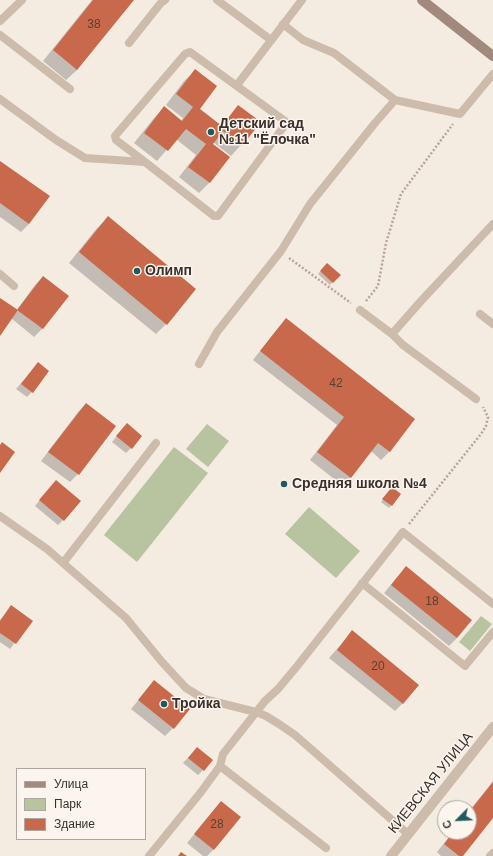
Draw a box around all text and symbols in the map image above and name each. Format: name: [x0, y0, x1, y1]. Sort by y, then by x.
house number: 38: [87, 18, 101, 32]
place label: Детский сад №11 "Ёлочка": [219, 116, 316, 148]
marker: Детский сад №11 "Ёлочка": [206, 127, 216, 137]
place label: Олимп: [145, 263, 192, 279]
marker: Олимп: [132, 266, 142, 276]
house number: 42: [329, 377, 343, 391]
place label: Средняя школа №4: [292, 476, 427, 492]
marker: Средняя школа №4: [279, 479, 289, 489]
house number: 18: [425, 595, 439, 609]
house number: 20: [371, 660, 385, 674]
place label: Тройка: [172, 696, 221, 712]
marker: Тройка: [159, 699, 169, 709]
street label: КИЕВСКАЯ УЛИЦА: [385, 729, 477, 837]
legend: [16, 768, 146, 840]
text: Улица: [54, 777, 88, 791]
text: Парк: [54, 797, 81, 811]
north arrow: [437, 800, 477, 840]
text: Здание: [54, 817, 95, 831]
house number: 28: [210, 818, 224, 832]

